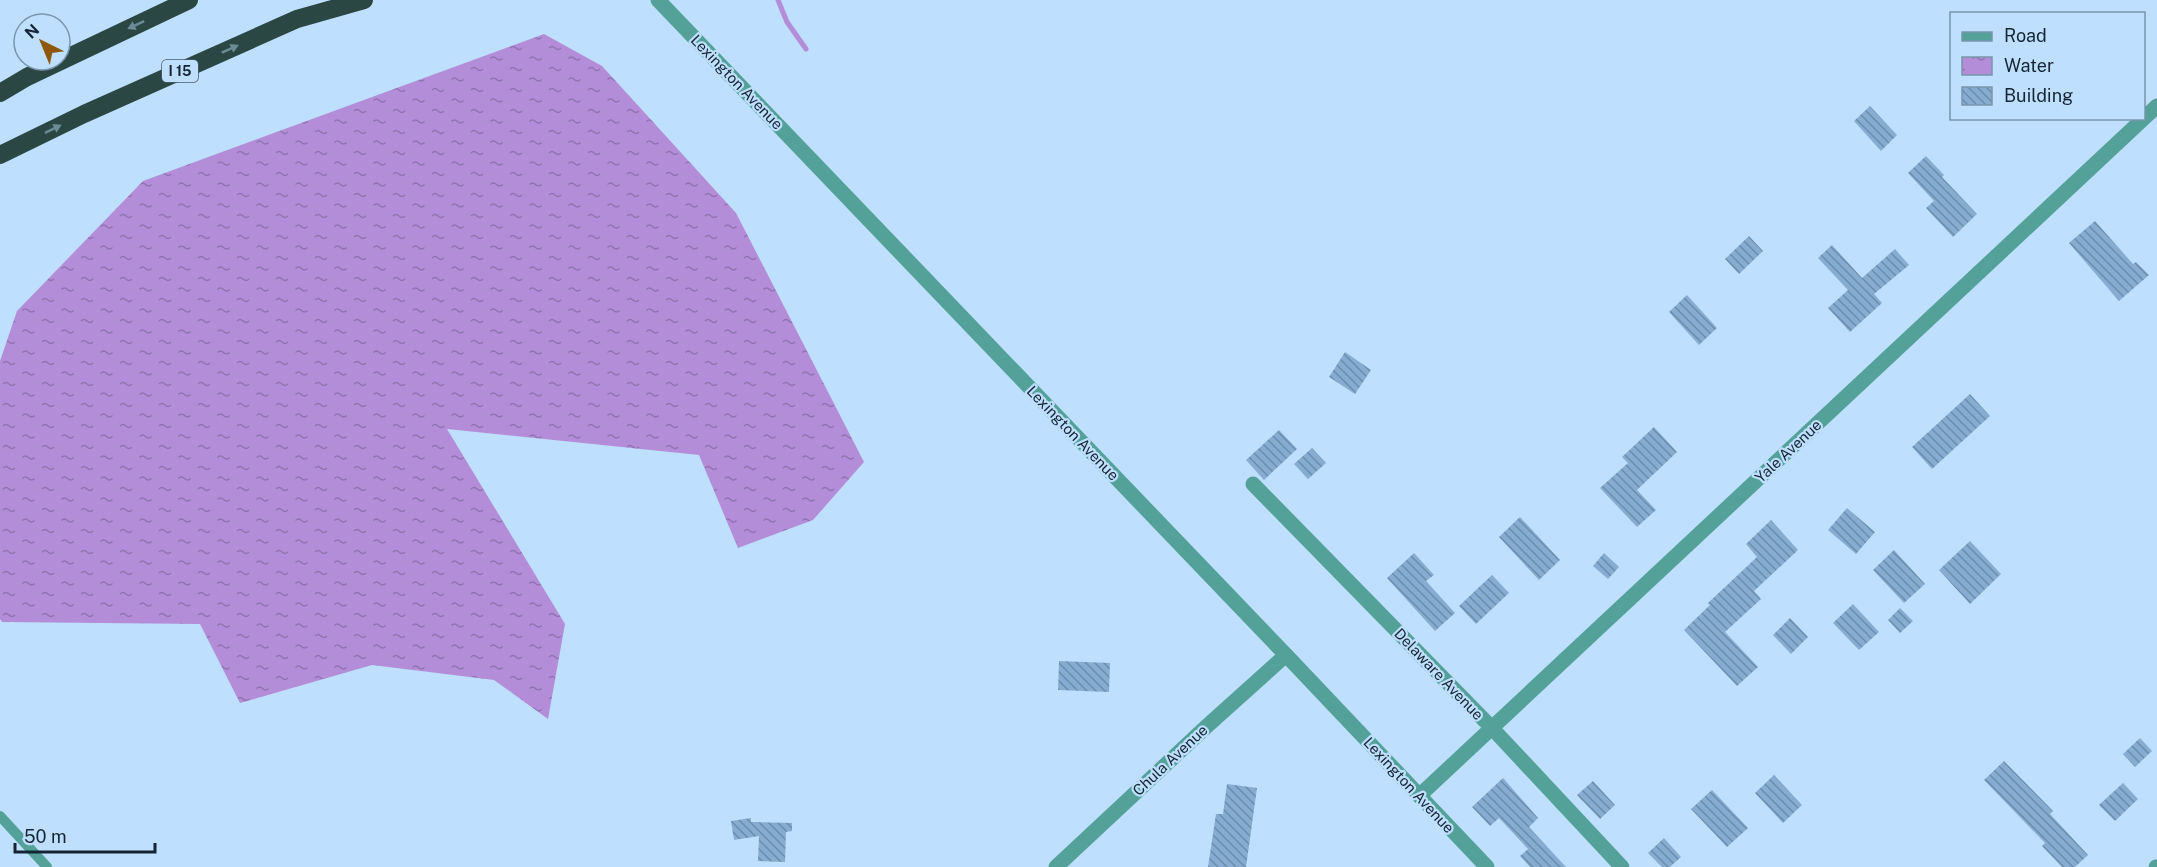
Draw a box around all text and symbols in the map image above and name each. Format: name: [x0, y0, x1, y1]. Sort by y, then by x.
north arrow: [12, 12, 72, 72]
legend: [1950, 12, 2145, 120]
text: N: [21, 20, 43, 43]
one-way arrow: [128, 21, 145, 30]
text: Road: [2004, 25, 2047, 46]
street label: Lexington Avenue: [688, 31, 786, 133]
one-way arrow: [222, 44, 239, 53]
text: Water: [2004, 55, 2054, 76]
road number: I 15: [162, 60, 198, 82]
text: Building: [2004, 85, 2073, 106]
one-way arrow: [44, 125, 61, 134]
street label: Lexington Avenue: [1024, 382, 1122, 484]
street label: Yale Avenue: [1751, 416, 1825, 486]
street label: Delaware Avenue: [1391, 625, 1487, 723]
street label: Chula Avenue: [1129, 721, 1211, 799]
street label: Lexington Avenue: [1360, 734, 1458, 836]
scale bar: [15, 816, 154, 854]
text: 50 m: [24, 826, 67, 847]

